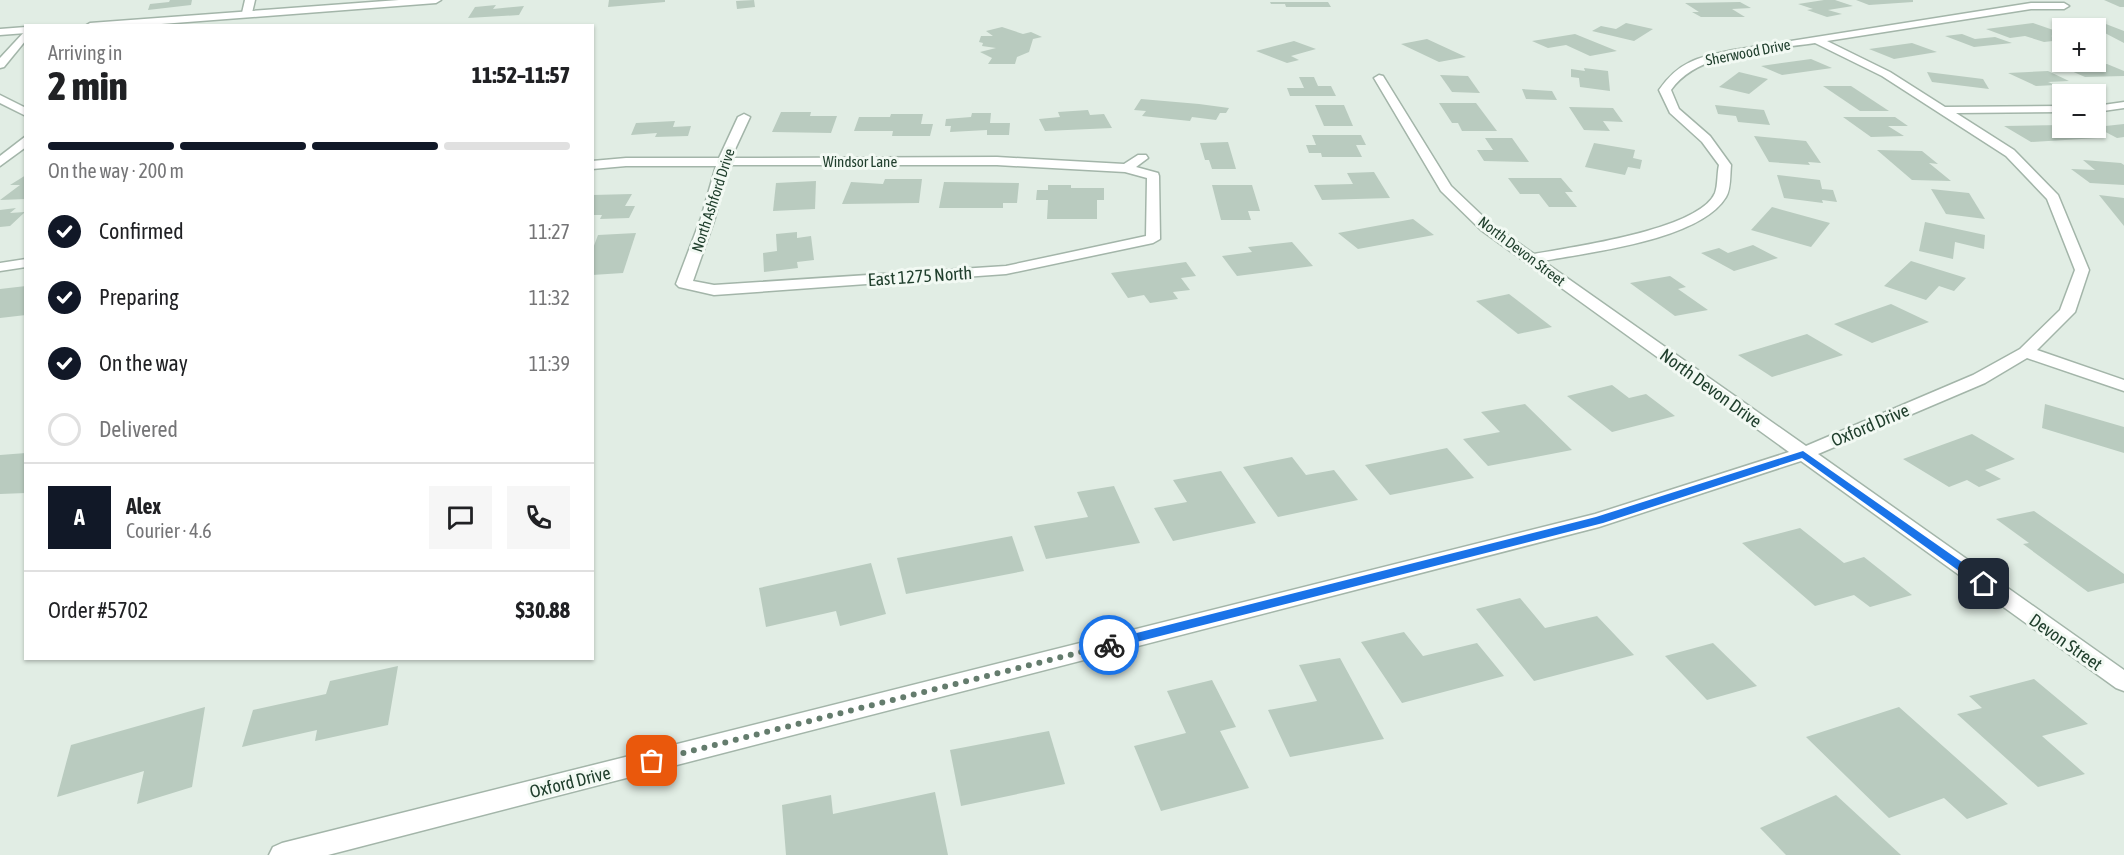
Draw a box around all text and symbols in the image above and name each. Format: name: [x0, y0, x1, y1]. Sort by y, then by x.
map controls: [2052, 18, 2106, 138]
button: +: [2052, 18, 2106, 72]
street label: Sherwood Drive: [1704, 35, 1792, 69]
text: Arriving in: [48, 41, 122, 64]
text: 11:52–11:57: [472, 62, 570, 88]
text: 2 min: [48, 64, 128, 108]
button: −: [2052, 84, 2106, 138]
street label: North Ashford Drive: [688, 146, 738, 254]
street label: Windsor Lane: [823, 153, 897, 170]
text: On the way · 200 m: [48, 159, 184, 182]
street label: North Devon Street: [1475, 213, 1569, 289]
icon: check: [48, 215, 81, 248]
text: Confirmed: [99, 218, 184, 244]
text: 11:27: [529, 220, 570, 243]
street label: East 1275 North: [867, 262, 973, 290]
icon: check: [48, 281, 81, 314]
text: Preparing: [99, 284, 179, 310]
text: 11:32: [529, 286, 570, 309]
street label: North Devon Drive: [1656, 344, 1766, 432]
icon: check: [48, 347, 81, 380]
text: On the way: [99, 350, 188, 376]
text: 11:39: [529, 352, 570, 375]
street label: Oxford Drive: [1828, 399, 1912, 451]
text: Delivered: [99, 416, 178, 442]
button: chat: [429, 486, 492, 549]
button: phone: [507, 486, 570, 549]
text: Alex: [126, 493, 161, 519]
text: A: [74, 504, 85, 530]
text: Courier · 4.6: [126, 519, 212, 542]
pin: [1958, 558, 2009, 609]
icon: home: [1967, 567, 2000, 600]
text: Order #5702: [48, 597, 148, 623]
text: $30.88: [515, 597, 570, 623]
street label: Devon Street: [2025, 609, 2107, 675]
courier: [1079, 615, 1139, 675]
icon: bike: [1093, 629, 1126, 662]
pin: [626, 735, 677, 786]
icon: bag: [635, 744, 668, 777]
street label: Oxford Drive: [527, 762, 613, 802]

